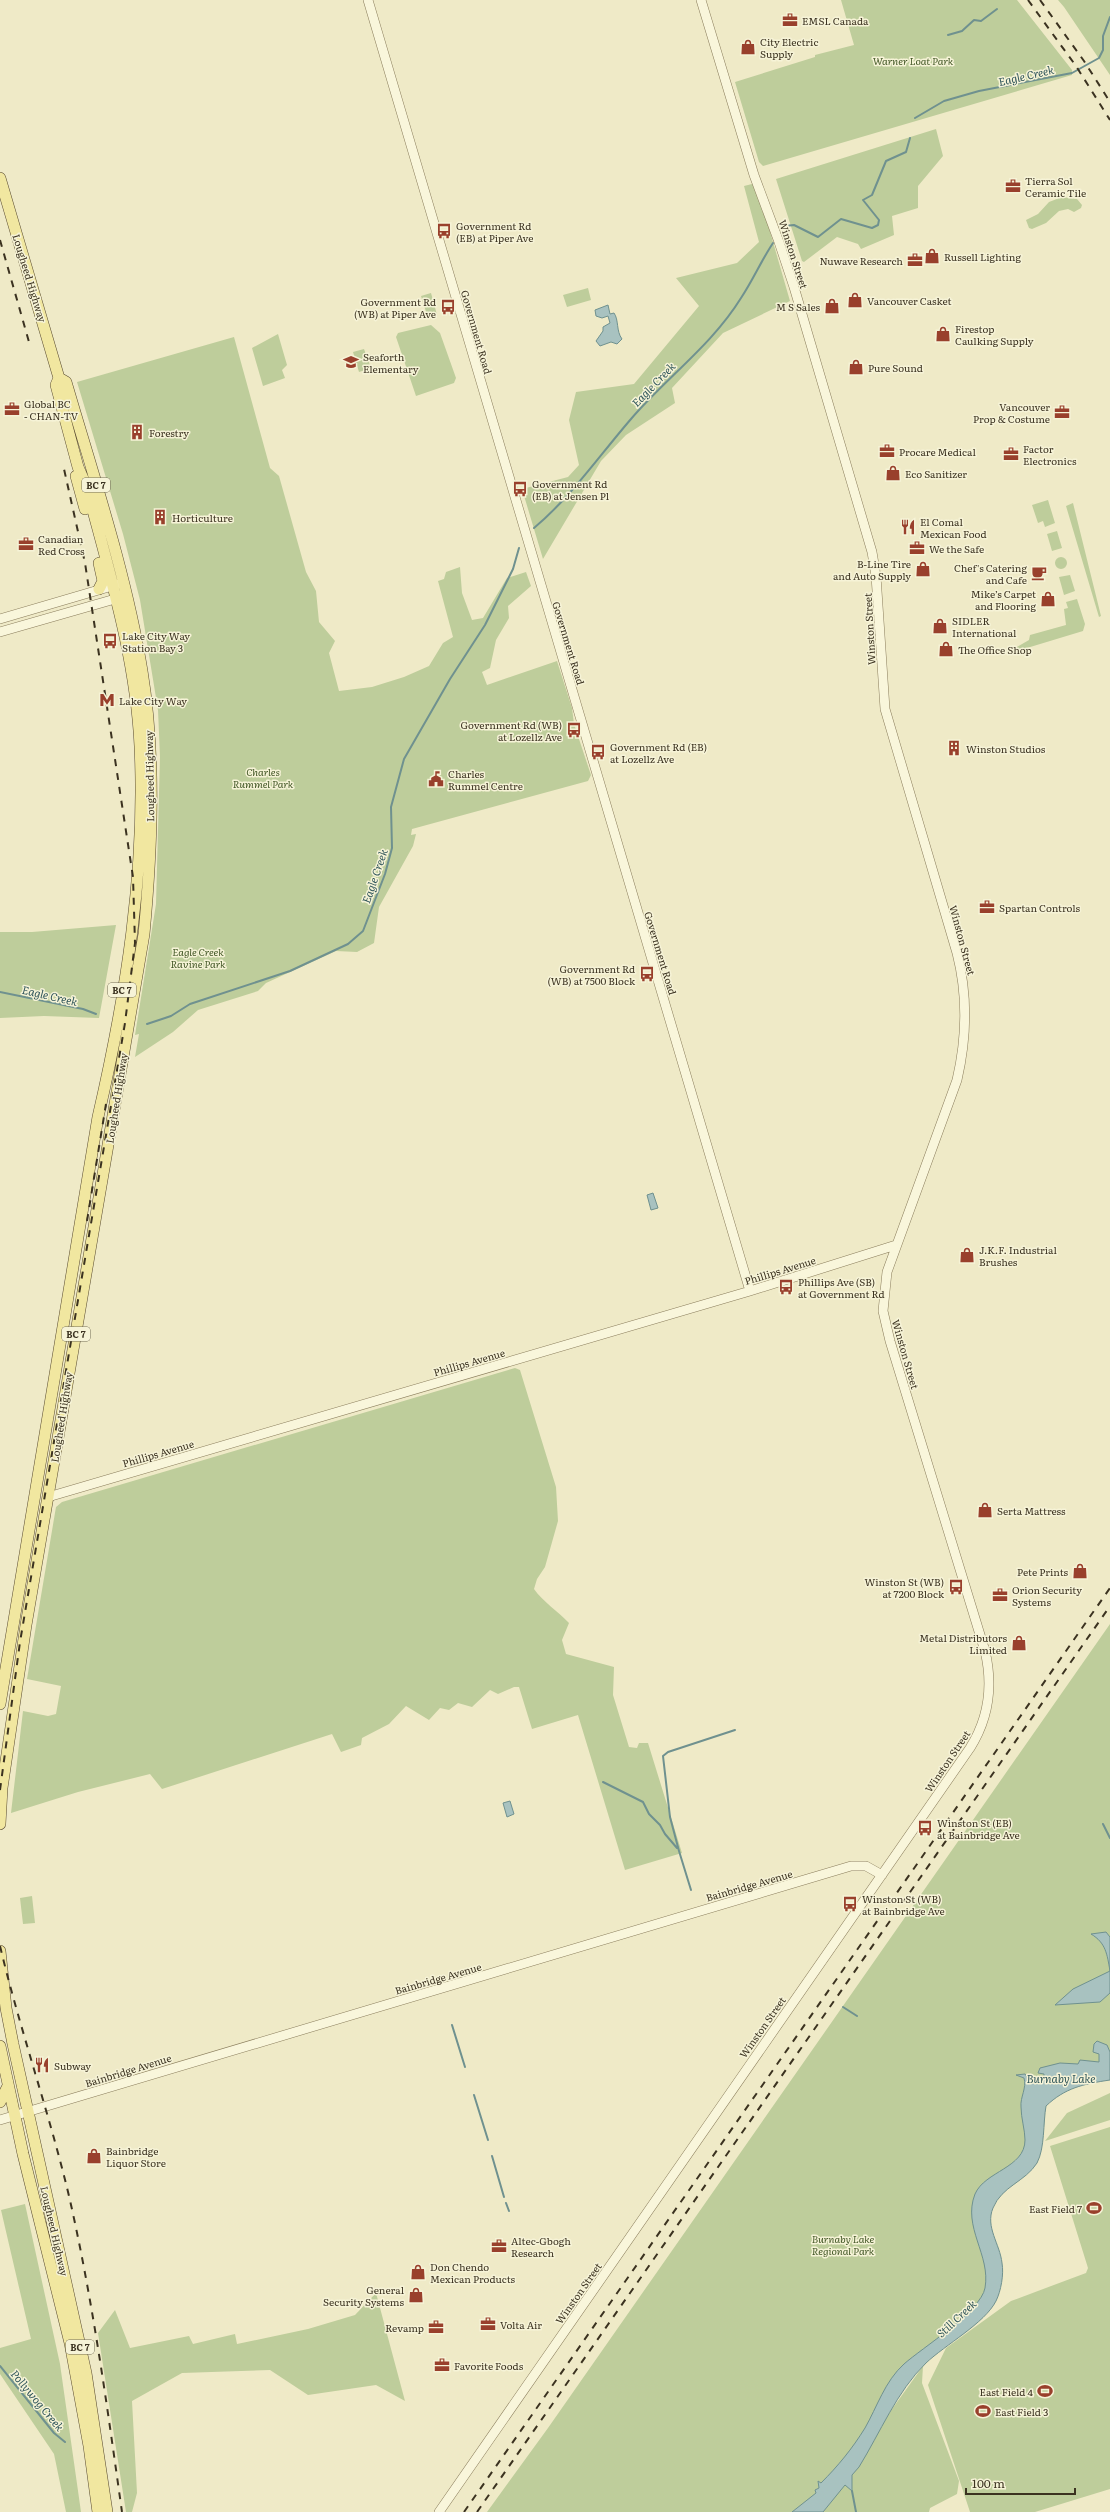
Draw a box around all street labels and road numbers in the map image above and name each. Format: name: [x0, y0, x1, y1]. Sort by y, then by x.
street label: Winston Street: [776, 217, 812, 291]
street label: Lougheed Highway: [9, 232, 51, 324]
street label: Government Road: [458, 288, 496, 376]
road number: BC 7: [82, 478, 110, 492]
street label: Winston Street: [860, 593, 878, 665]
street label: Government Road: [549, 599, 589, 687]
street label: Lougheed Highway: [141, 730, 157, 822]
street label: Winston Street: [946, 903, 980, 977]
street label: Government Road: [641, 909, 681, 997]
road number: BC 7: [108, 983, 136, 997]
street label: Lougheed Highway: [101, 1051, 131, 1144]
street label: Phillips Avenue: [743, 1252, 817, 1288]
street label: Winston Street: [889, 1317, 923, 1391]
road number: BC 7: [62, 1327, 90, 1341]
street label: Phillips Avenue: [432, 1345, 506, 1379]
street label: Lougheed Highway: [46, 1370, 76, 1463]
street label: Phillips Avenue: [121, 1436, 195, 1470]
street label: Winston Street: [921, 1727, 973, 1795]
street label: Bainbridge Avenue: [704, 1865, 794, 1905]
street label: Bainbridge Avenue: [393, 1958, 483, 1998]
street label: Winston Street: [735, 1993, 789, 2061]
street label: Bainbridge Avenue: [83, 2050, 173, 2090]
street label: Lougheed Highway: [37, 2185, 73, 2278]
street label: Winston Street: [551, 2259, 605, 2327]
road number: BC 7: [66, 2340, 94, 2354]

